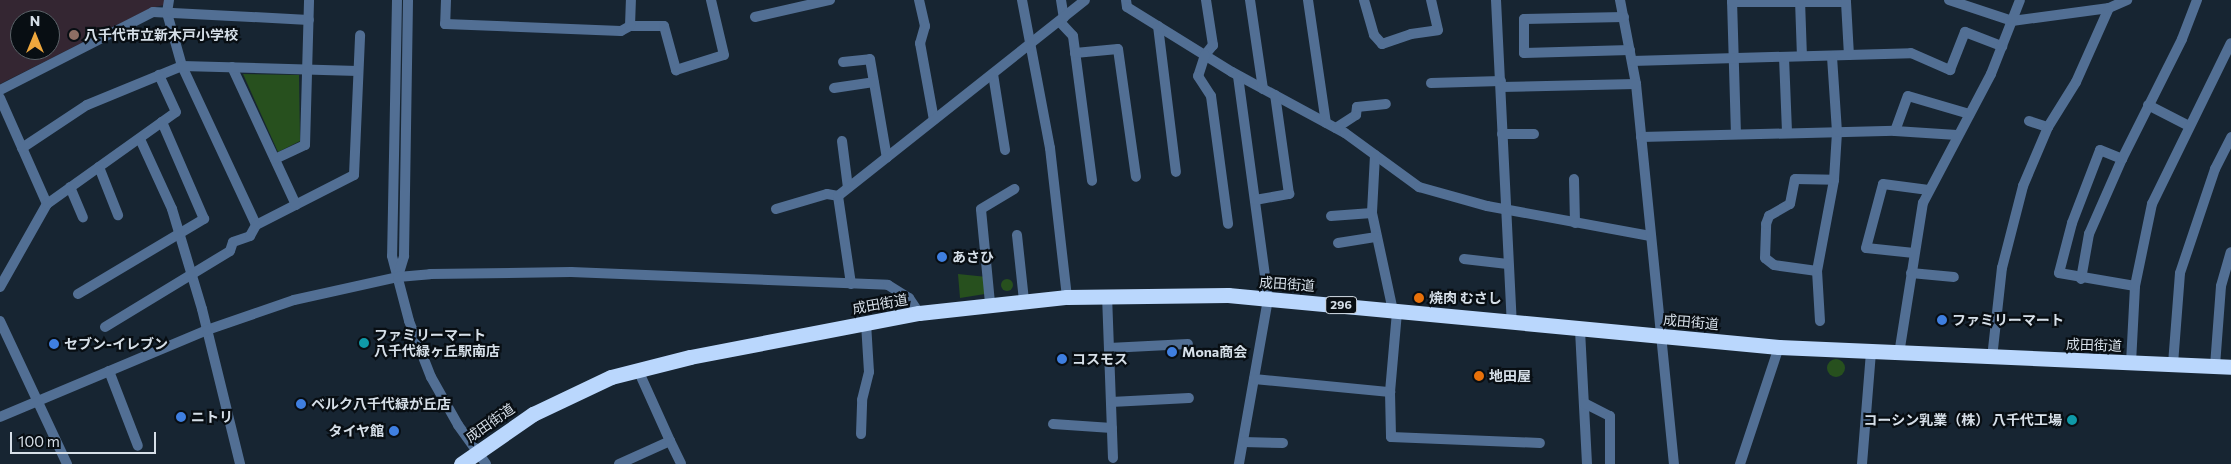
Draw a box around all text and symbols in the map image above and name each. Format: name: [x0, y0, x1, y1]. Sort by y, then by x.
north arrow: [10, 10, 60, 60]
text: N: [30, 12, 40, 29]
place label: 八千代市立新木戸小学校: [84, 27, 238, 43]
marker: 八千代市立新木戸小学校: [68, 29, 80, 41]
place label: あさひ: [952, 249, 994, 265]
marker: あさひ: [936, 251, 948, 263]
street label: 成田街道: [1258, 274, 1316, 294]
place label: 焼肉 むさし: [1429, 290, 1502, 306]
street label: 成田街道: [851, 291, 909, 317]
marker: 焼肉 むさし: [1413, 292, 1425, 304]
road number: 296: [1325, 296, 1357, 314]
street label: 成田街道: [1662, 311, 1720, 333]
place label: ファミリーマート: [1952, 312, 2064, 328]
marker: ファミリーマート: [1936, 314, 1948, 326]
place label: ファミリーマート 八千代緑ヶ丘駅南店: [374, 327, 500, 360]
place label: セブン-イレブン: [64, 336, 168, 352]
street label: 成田街道: [2066, 336, 2122, 354]
marker: ファミリーマート 八千代緑ヶ丘駅南店: [358, 337, 370, 349]
marker: セブン-イレブン: [48, 338, 60, 350]
place label: Mona商会: [1182, 344, 1247, 360]
marker: Mona商会: [1166, 346, 1178, 358]
place label: コスモス: [1072, 351, 1128, 367]
marker: コスモス: [1056, 353, 1068, 365]
place label: 地田屋: [1489, 368, 1531, 384]
marker: 地田屋: [1473, 370, 1485, 382]
place label: ベルク八千代緑が丘店: [311, 396, 451, 412]
marker: ベルク八千代緑が丘店: [295, 398, 307, 410]
street label: 成田街道: [462, 400, 518, 446]
place label: ニトリ: [191, 409, 233, 425]
marker: ニトリ: [175, 411, 187, 423]
place label: コーシン乳業（株） 八千代工場: [1863, 412, 2062, 428]
marker: コーシン乳業（株） 八千代工場: [2066, 414, 2078, 426]
scale bar: [12, 422, 159, 454]
place label: タイヤ館: [328, 423, 384, 439]
marker: タイヤ館: [388, 425, 400, 437]
text: 100 m: [18, 432, 60, 450]

